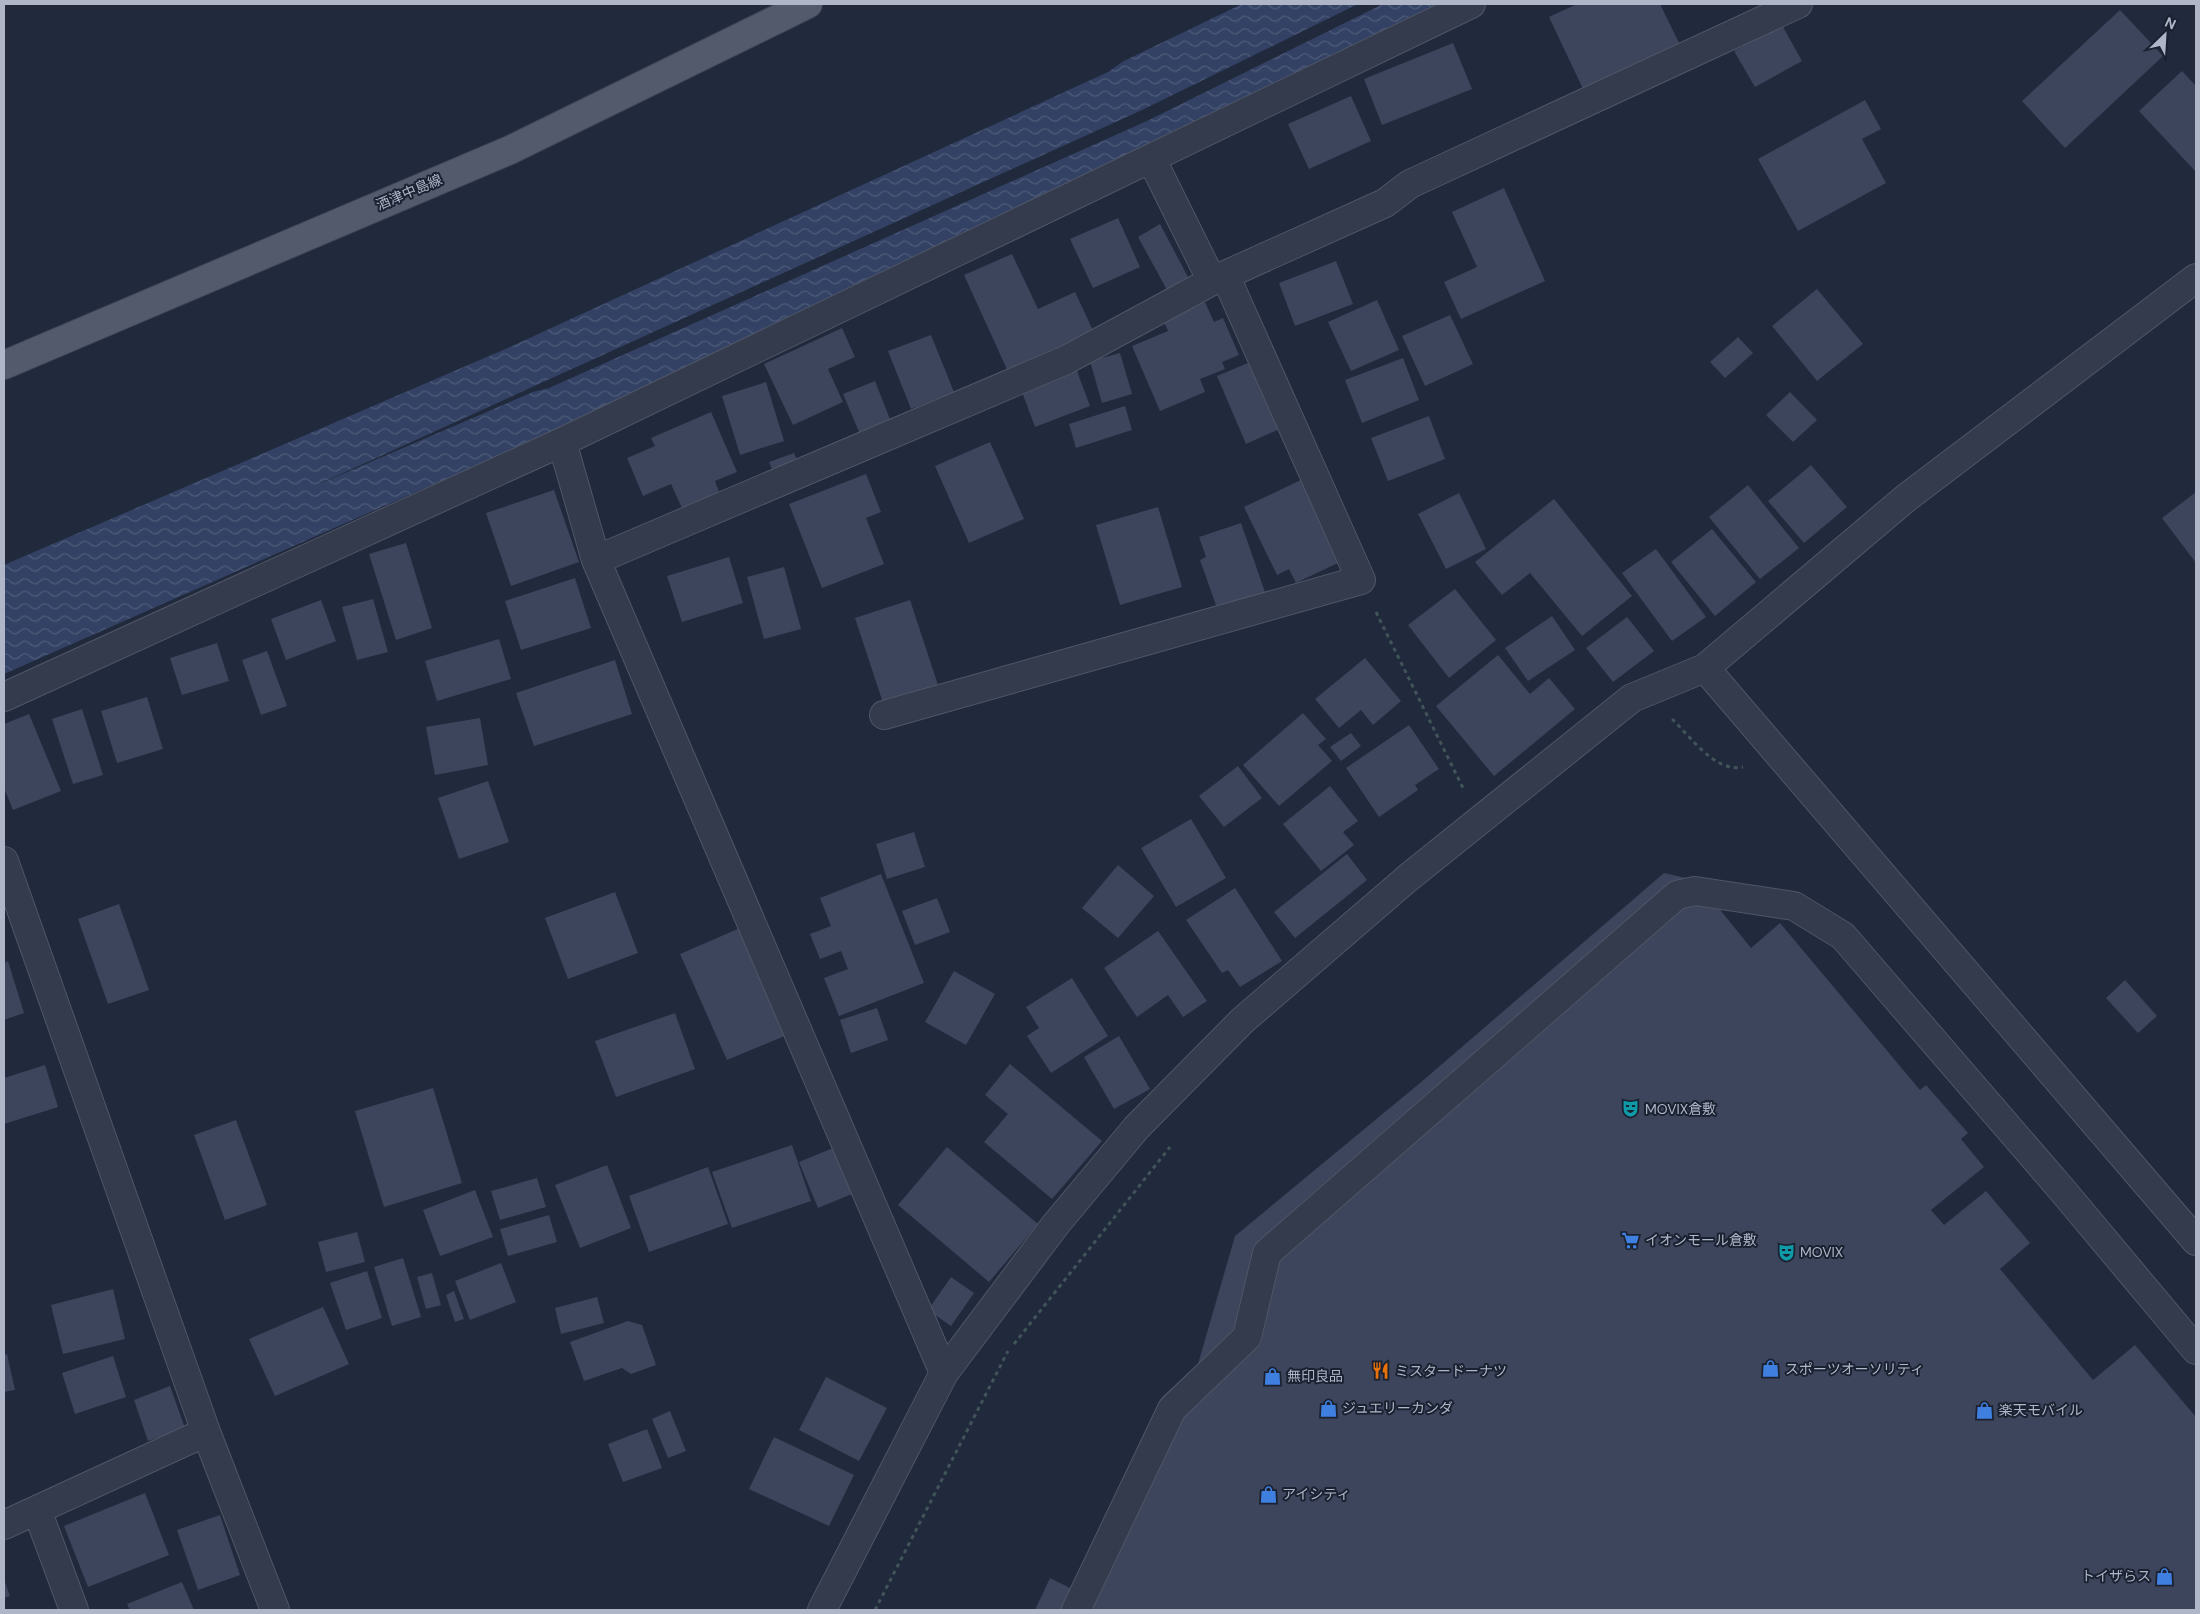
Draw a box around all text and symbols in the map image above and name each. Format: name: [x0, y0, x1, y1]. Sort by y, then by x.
north arrow: [2140, 10, 2190, 60]
text: N: [2162, 13, 2179, 34]
street label: 酒津中島線: [373, 170, 445, 214]
theatre icon: MOVIX倉敷: [1621, 1099, 1641, 1119]
place label: MOVIX倉敷: [1645, 1100, 1716, 1118]
supermarket icon: イオンモール倉敷: [1621, 1230, 1641, 1250]
place label: イオンモール倉敷: [1645, 1231, 1757, 1249]
theatre icon: MOVIX: [1776, 1242, 1796, 1262]
place label: MOVIX: [1800, 1243, 1843, 1261]
shop icon: スポーツオーソリティ: [1761, 1359, 1781, 1379]
place label: スポーツオーソリティ: [1785, 1360, 1924, 1378]
restaurant icon: ミスタードーナツ: [1371, 1361, 1391, 1381]
place label: ミスタードーナツ: [1395, 1362, 1507, 1380]
shop icon: 無印良品: [1263, 1366, 1283, 1386]
place label: 無印良品: [1287, 1367, 1343, 1385]
shop icon: ジュエリーカンダ: [1318, 1398, 1338, 1418]
place label: ジュエリーカンダ: [1342, 1399, 1453, 1417]
shop icon: 楽天モバイル: [1975, 1400, 1995, 1420]
place label: 楽天モバイル: [1999, 1401, 2083, 1419]
shop icon: アイシティ: [1258, 1484, 1278, 1504]
place label: アイシティ: [1282, 1485, 1350, 1503]
shop icon: トイザらス: [2155, 1566, 2175, 1586]
place label: トイザらス: [2081, 1567, 2151, 1585]

